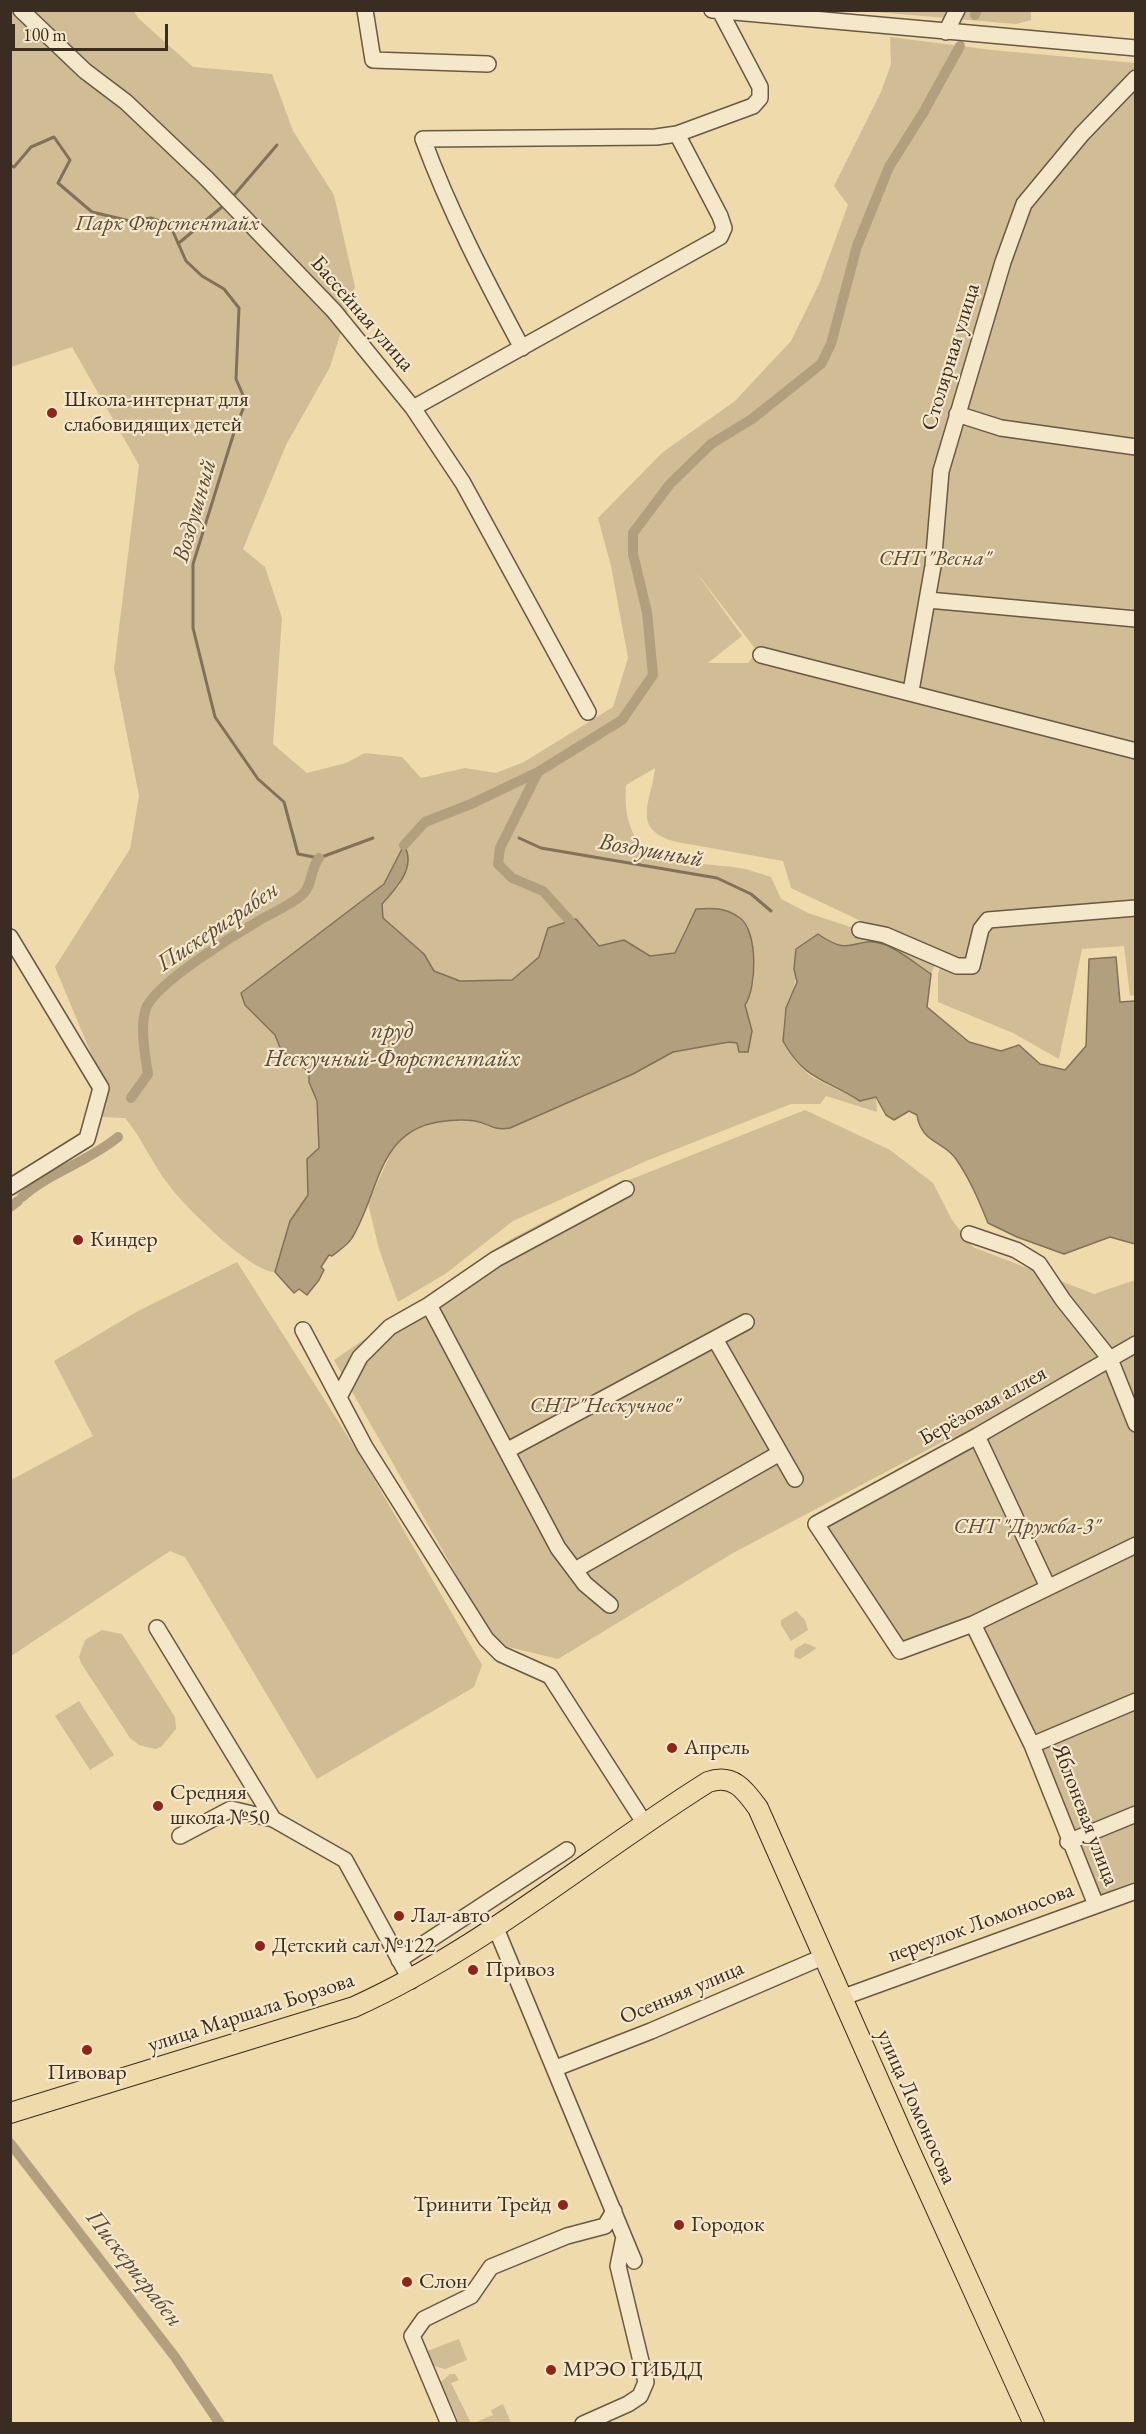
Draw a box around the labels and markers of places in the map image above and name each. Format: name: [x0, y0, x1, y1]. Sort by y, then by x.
place label: Школа-интернат для слабовидящих детей: [64, 387, 249, 439]
marker: Школа-интернат для слабовидящих детей: [45, 406, 59, 420]
place label: Киндер: [90, 1227, 158, 1253]
marker: Киндер: [71, 1233, 85, 1247]
place label: Апрель: [684, 1735, 750, 1761]
marker: Апрель: [665, 1741, 679, 1755]
place label: Средняя школа №50: [170, 1780, 270, 1832]
marker: Средняя школа №50: [151, 1799, 165, 1813]
place label: Лал-авто: [411, 1903, 490, 1929]
marker: Лал-авто: [392, 1909, 406, 1923]
place label: Детский сал №122: [272, 1933, 435, 1959]
marker: Детский сал №122: [253, 1939, 267, 1953]
place label: Привоз: [485, 1957, 555, 1983]
marker: Привоз: [466, 1963, 480, 1977]
marker: Пивовар: [80, 2043, 94, 2057]
place label: Пивовар: [47, 2060, 127, 2086]
place label: Тринити Трейд: [413, 2192, 551, 2218]
marker: Тринити Трейд: [556, 2198, 570, 2212]
place label: Городок: [691, 2212, 764, 2238]
marker: Городок: [672, 2218, 686, 2232]
place label: Слон: [419, 2269, 468, 2295]
marker: Слон: [400, 2275, 414, 2289]
place label: МРЭО ГИБДД: [563, 2357, 703, 2383]
marker: МРЭО ГИБДД: [544, 2363, 558, 2377]

